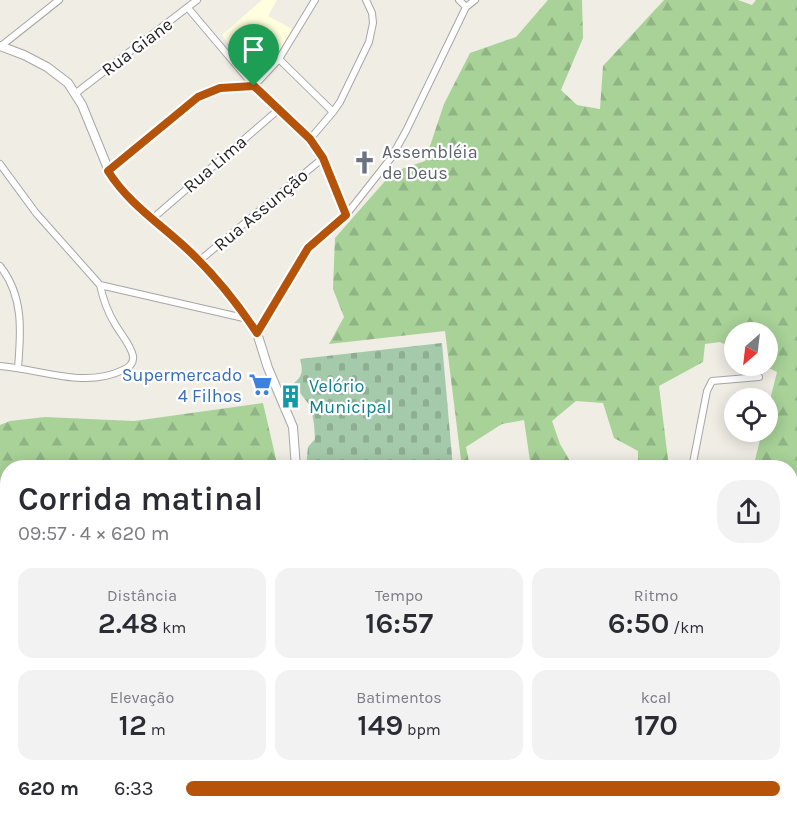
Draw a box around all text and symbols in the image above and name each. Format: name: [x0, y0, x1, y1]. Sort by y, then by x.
street label: Rua Giane: [97, 13, 177, 81]
pin: [228, 24, 279, 86]
icon: arrive: [237, 33, 270, 66]
street label: Rua Lima: [179, 131, 251, 197]
place label: Assembléia de Deus: [382, 141, 478, 184]
church icon: Assembléia de Deus: [351, 149, 377, 175]
street label: Rua Assunção: [209, 164, 313, 256]
north arrow: [724, 322, 778, 376]
map controls: [724, 322, 778, 442]
place label: Supermercado 4 Filhos: [122, 364, 242, 407]
supermarket icon: Supermercado 4 Filhos: [247, 372, 273, 398]
place label: Velório Municipal: [309, 375, 392, 418]
building icon: Velório Municipal: [278, 383, 304, 409]
button: locate: [724, 388, 778, 442]
text: Corrida matinal: [18, 480, 263, 518]
button: share: [717, 480, 780, 543]
text: 09:57 · 4 × 620 m: [18, 522, 169, 545]
text: Distância: [107, 586, 177, 605]
text: Tempo: [375, 586, 423, 605]
text: Ritmo: [634, 586, 678, 605]
text: 2.48: [98, 605, 158, 641]
text: 16:57: [365, 605, 433, 641]
text: 6:50: [608, 605, 669, 641]
text: km: [158, 618, 186, 637]
text: /km: [669, 618, 704, 637]
text: Elevação: [110, 688, 174, 707]
text: Batimentos: [356, 688, 442, 707]
text: kcal: [641, 688, 671, 707]
text: 12: [118, 707, 147, 743]
text: 149: [357, 707, 403, 743]
text: 170: [634, 707, 678, 743]
text: m: [147, 720, 166, 739]
text: bpm: [403, 720, 441, 739]
text: 620 m: [18, 777, 79, 800]
text: 6:33: [114, 777, 154, 800]

